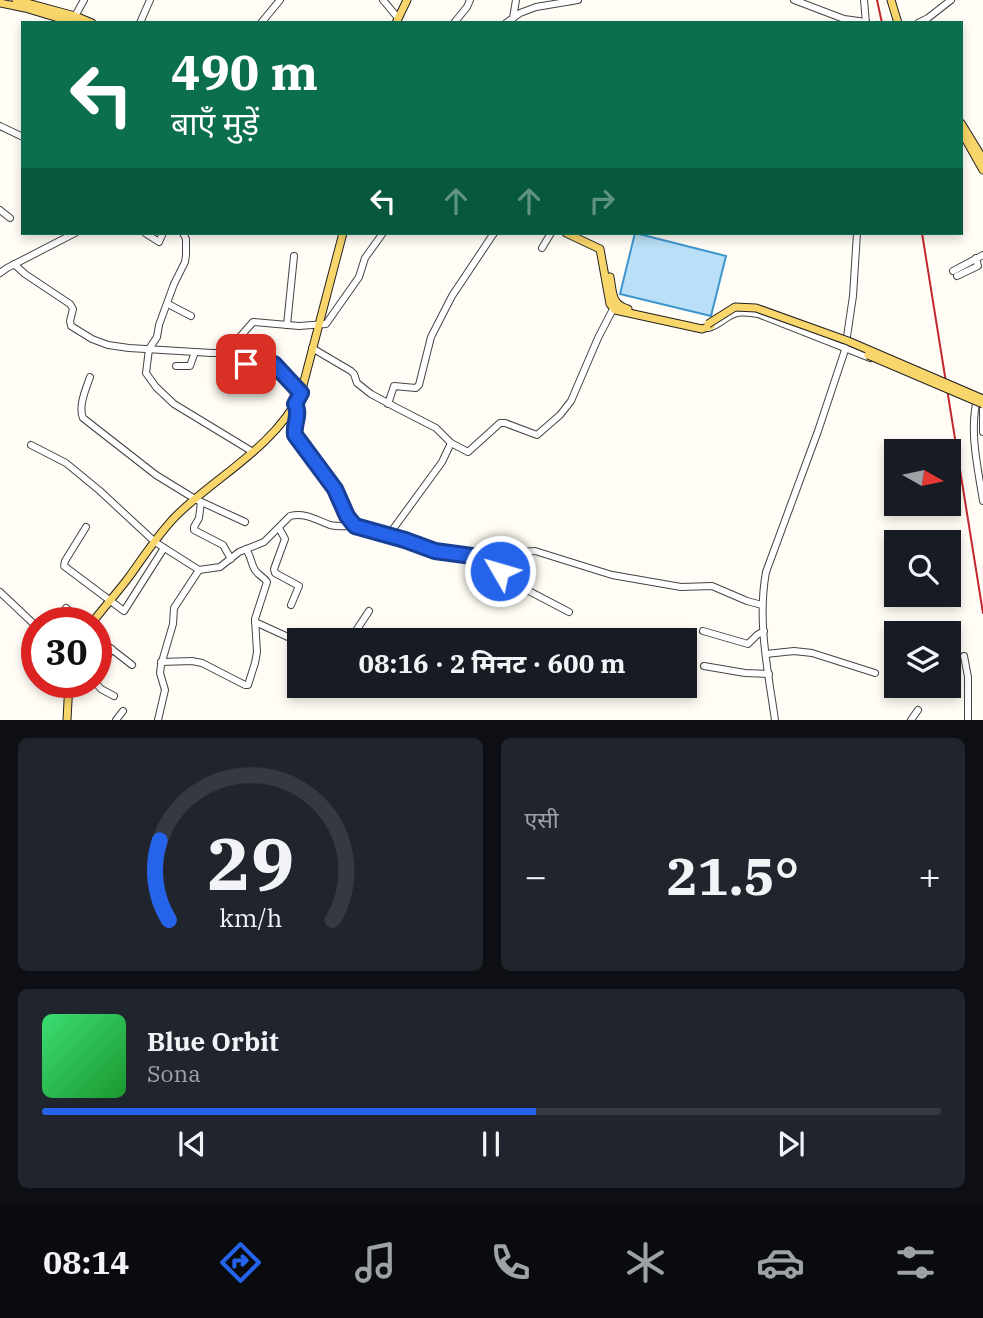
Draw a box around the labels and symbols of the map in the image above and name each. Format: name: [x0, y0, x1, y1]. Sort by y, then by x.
pin: [216, 334, 276, 394]
north arrow: [884, 439, 961, 516]
position arrow: [463, 534, 537, 608]
speed limit sign: 30: [21, 607, 112, 698]

